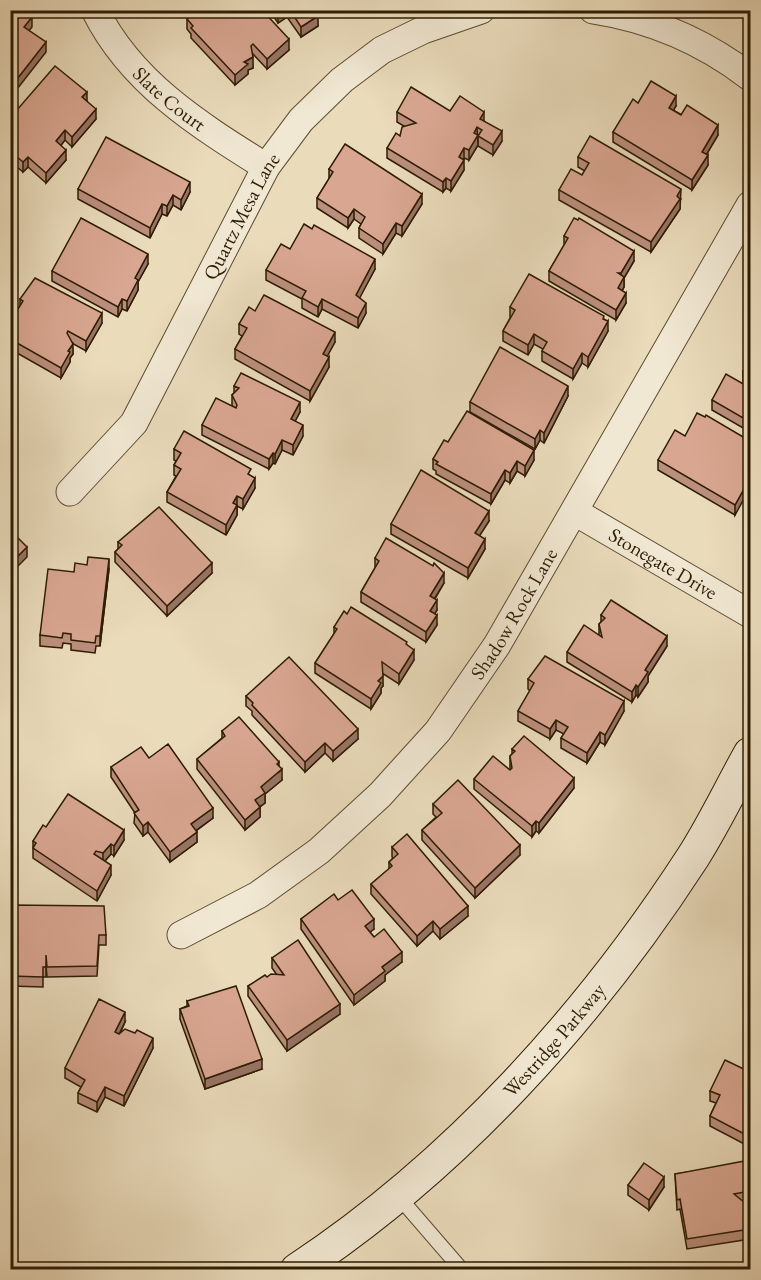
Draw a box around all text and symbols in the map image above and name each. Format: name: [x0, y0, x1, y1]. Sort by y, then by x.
street label: Slate Court: [127, 61, 212, 137]
street label: Quartz Mesa Lane: [197, 147, 285, 284]
street label: Stonegate Drive: [604, 522, 722, 605]
street label: Shadow Rock Lane: [464, 543, 563, 684]
street label: Westridge Parkway: [497, 977, 611, 1103]

